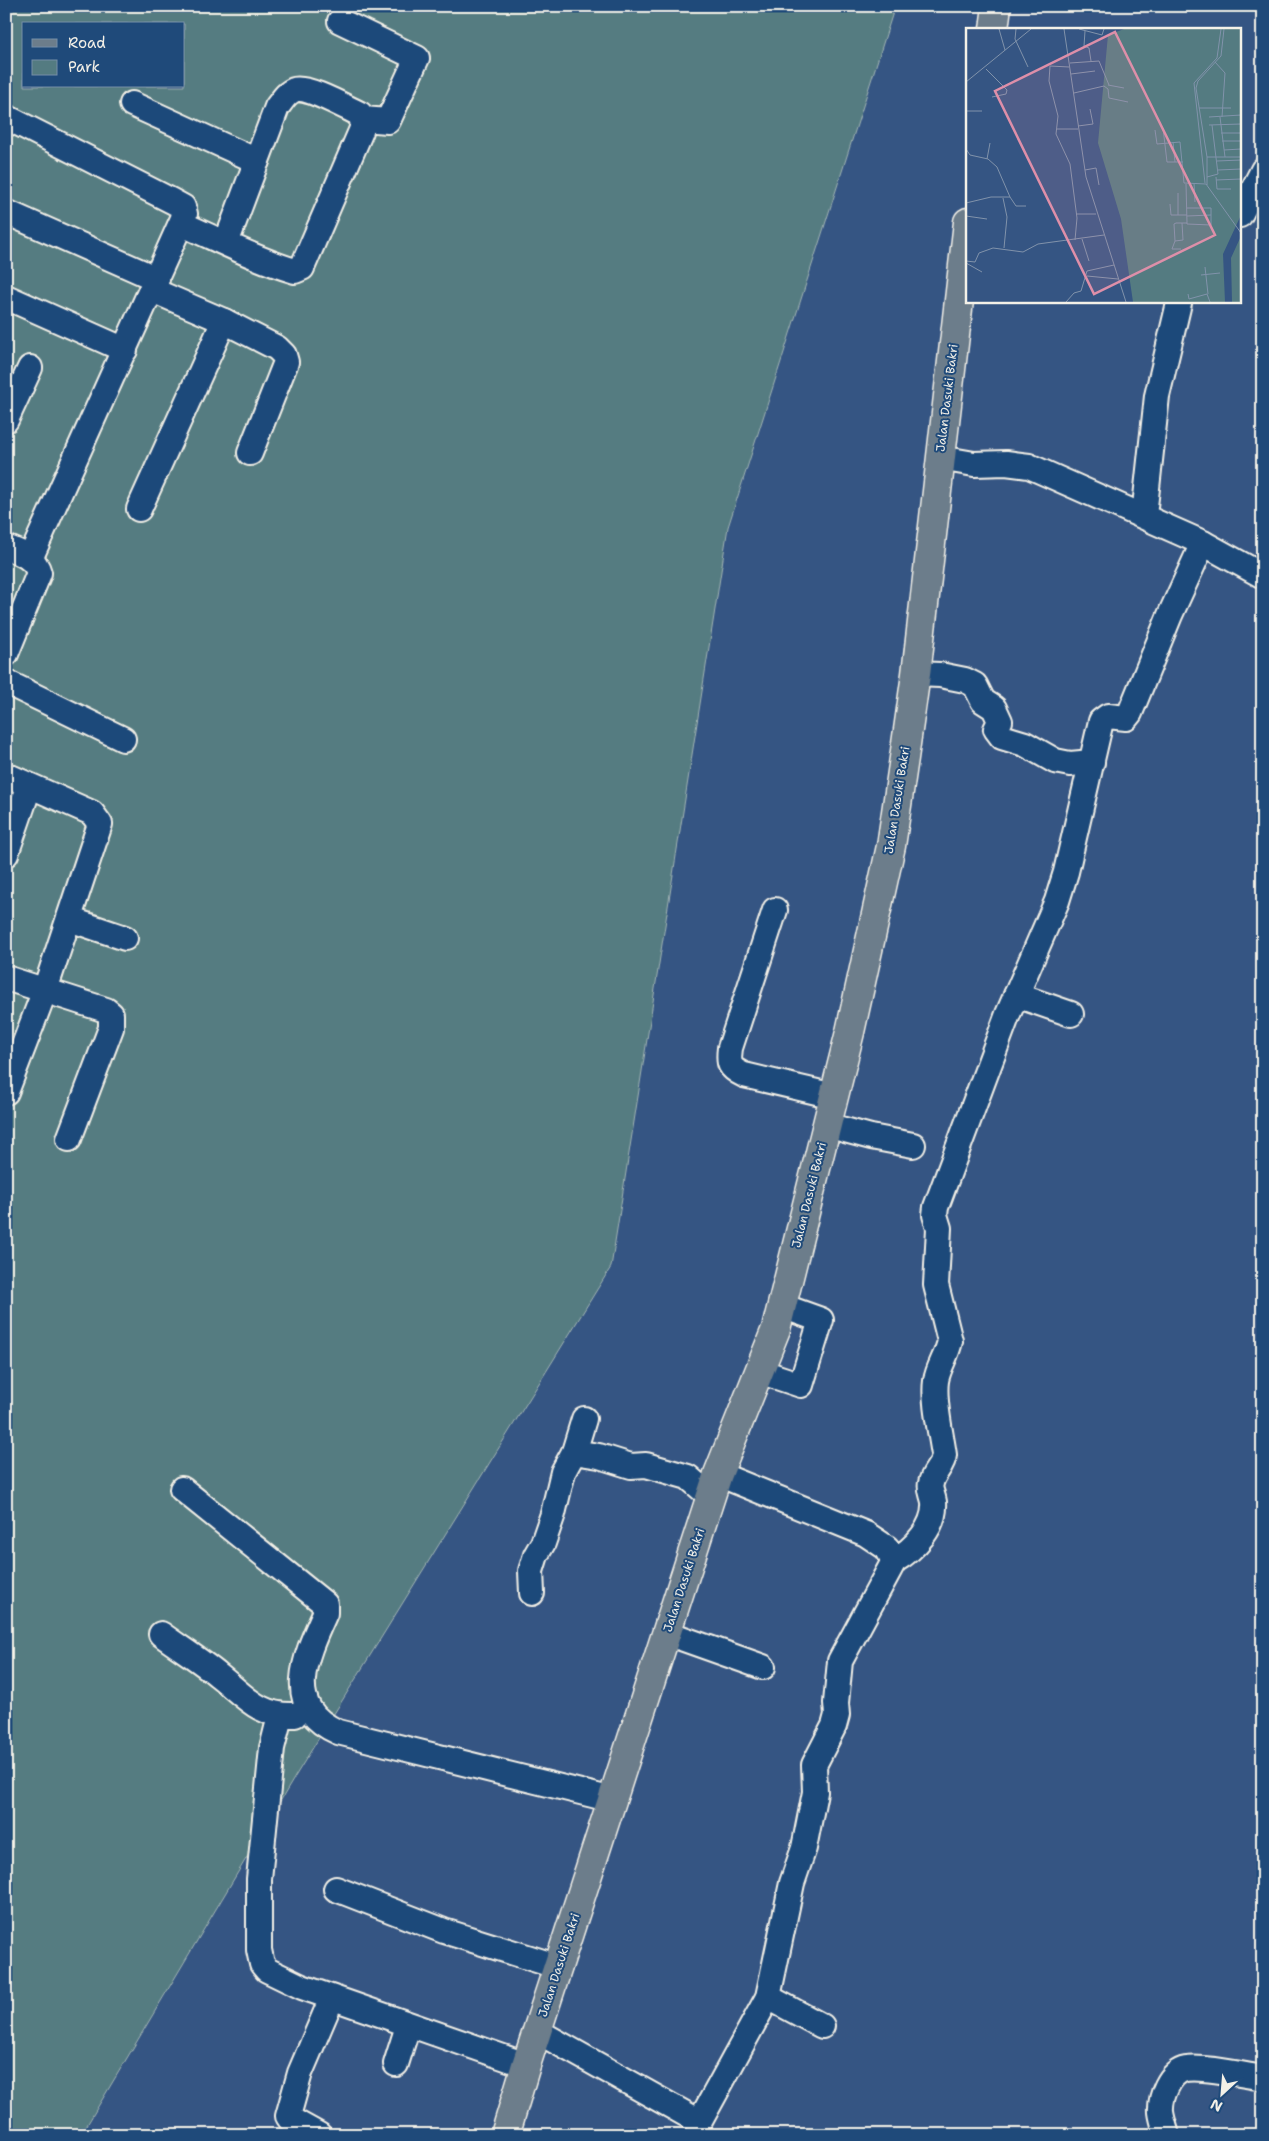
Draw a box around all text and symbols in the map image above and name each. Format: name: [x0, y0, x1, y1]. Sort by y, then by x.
legend: [22, 22, 185, 88]
inset map: [966, 28, 1242, 302]
text: Road: [68, 33, 106, 53]
text: Park: [68, 57, 100, 77]
street label: Jalan Dasuki Bakri: [932, 343, 962, 453]
street label: Jalan Dasuki Bakri: [881, 745, 913, 855]
street label: Jalan Dasuki Bakri: [788, 1140, 830, 1250]
street label: Jalan Dasuki Bakri: [660, 1526, 708, 1634]
street label: Jalan Dasuki Bakri: [535, 1911, 583, 2019]
north arrow: [1196, 2068, 1246, 2118]
text: N: [1207, 2095, 1225, 2116]

